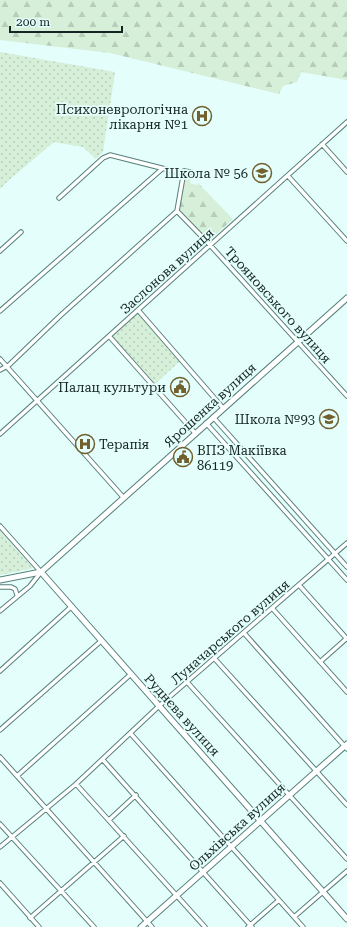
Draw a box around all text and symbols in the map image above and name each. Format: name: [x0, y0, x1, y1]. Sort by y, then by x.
scale bar: [10, 8, 122, 34]
text: 200 m: [16, 15, 50, 29]
place label: Психоневрологічна лікарня №1: [56, 102, 188, 132]
hospital icon: Психоневрологічна лікарня №1: [191, 105, 213, 127]
school or university icon: Школа № 56: [251, 162, 273, 184]
place label: Школа № 56: [165, 166, 248, 181]
street label: Заслонова вулиця: [117, 225, 217, 317]
street label: Трояновського вулиця: [222, 244, 334, 366]
street label: Ярошенка вулиця: [161, 360, 259, 450]
public building icon: Палац культури: [169, 376, 191, 398]
place label: Палац культури: [58, 380, 166, 395]
school or university icon: Школа №93: [318, 408, 340, 430]
place label: Школа №93: [235, 412, 315, 427]
hospital icon: Терапія: [74, 433, 96, 455]
place label: Терапія: [99, 437, 149, 452]
place label: ВПЗ Макіївка 86119: [197, 443, 287, 473]
public building icon: ВПЗ Макіївка 86119: [172, 446, 194, 468]
street label: Луначарського вулиця: [168, 577, 292, 687]
street label: Руднєва вулиця: [141, 671, 223, 759]
street label: Ольхівська вулиця: [186, 780, 288, 874]

